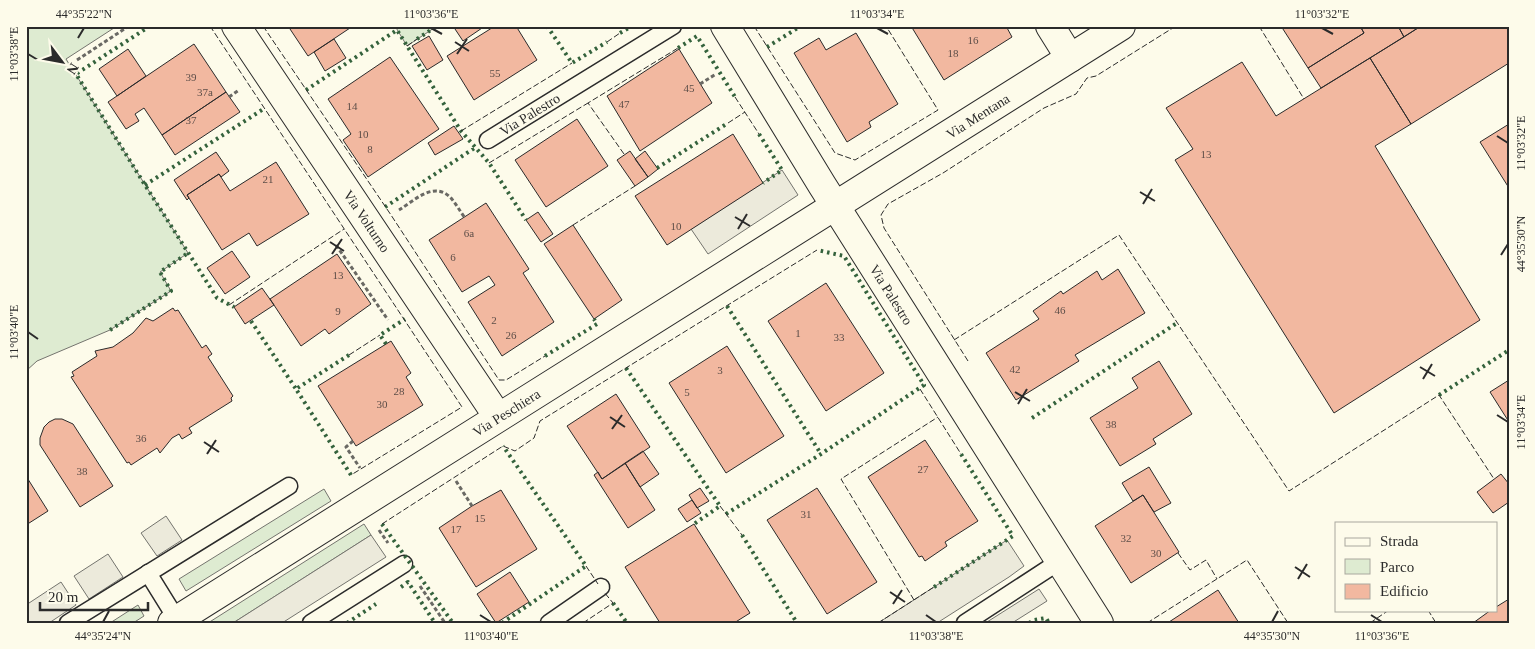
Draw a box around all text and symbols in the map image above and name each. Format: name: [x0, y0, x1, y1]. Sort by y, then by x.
text: 44°35'22"N: [56, 7, 113, 21]
text: 11°03'36"E: [404, 7, 458, 21]
text: 11°03'34"E: [850, 7, 904, 21]
text: 11°03'32"E: [1295, 7, 1349, 21]
text: 11°03'38"E: [7, 27, 21, 81]
house number: 16: [968, 34, 979, 46]
north arrow: [38, 38, 88, 88]
house number: 18: [948, 47, 959, 59]
text: N: [64, 60, 82, 77]
house number: 55: [490, 67, 501, 79]
house number: 39: [186, 71, 197, 83]
house number: 45: [684, 82, 695, 94]
house number: 37a: [197, 86, 213, 98]
street label: Via Palestro: [497, 90, 563, 139]
street label: Via Mentana: [944, 91, 1013, 142]
house number: 47: [619, 98, 630, 110]
house number: 14: [347, 100, 358, 112]
house number: 37: [186, 114, 197, 126]
text: 11°03'32"E: [1514, 116, 1528, 170]
house number: 10: [358, 128, 369, 140]
house number: 8: [367, 143, 373, 155]
house number: 13: [1201, 148, 1212, 160]
house number: 21: [263, 173, 274, 185]
street label: Via Volturno: [340, 188, 393, 255]
text: 44°35'30"N: [1514, 215, 1528, 272]
house number: 10: [671, 220, 682, 232]
house number: 6a: [464, 227, 474, 239]
house number: 6: [450, 251, 456, 263]
street label: Via Palestro: [866, 262, 915, 328]
house number: 13: [333, 269, 344, 281]
house number: 46: [1055, 304, 1066, 316]
text: 11°03'40"E: [7, 305, 21, 359]
house number: 9: [335, 305, 341, 317]
house number: 2: [491, 314, 497, 326]
house number: 1: [795, 327, 801, 339]
house number: 26: [506, 329, 517, 341]
house number: 33: [834, 331, 845, 343]
house number: 42: [1010, 363, 1021, 375]
house number: 3: [717, 364, 723, 376]
house number: 28: [394, 385, 405, 397]
street label: Via Peschiera: [470, 386, 544, 440]
house number: 5: [684, 386, 690, 398]
text: 11°03'34"E: [1514, 395, 1528, 449]
house number: 30: [377, 398, 388, 410]
house number: 38: [1106, 418, 1117, 430]
house number: 36: [136, 432, 147, 444]
house number: 27: [918, 463, 929, 475]
house number: 38: [77, 465, 88, 477]
house number: 31: [801, 508, 812, 520]
house number: 15: [475, 512, 486, 524]
legend: [1335, 522, 1498, 612]
house number: 17: [451, 523, 462, 535]
house number: 32: [1121, 532, 1132, 544]
text: Strada: [1380, 533, 1419, 549]
house number: 30: [1151, 547, 1162, 559]
text: Parco: [1380, 559, 1414, 575]
scale bar: [40, 579, 148, 611]
text: Edificio: [1380, 583, 1428, 599]
text: 20 m: [48, 589, 79, 605]
text: 44°35'24"N: [75, 629, 132, 643]
text: 11°03'40"E: [464, 629, 518, 643]
text: 11°03'38"E: [909, 629, 963, 643]
text: 44°35'30"N: [1244, 629, 1301, 643]
text: 11°03'36"E: [1355, 629, 1409, 643]

